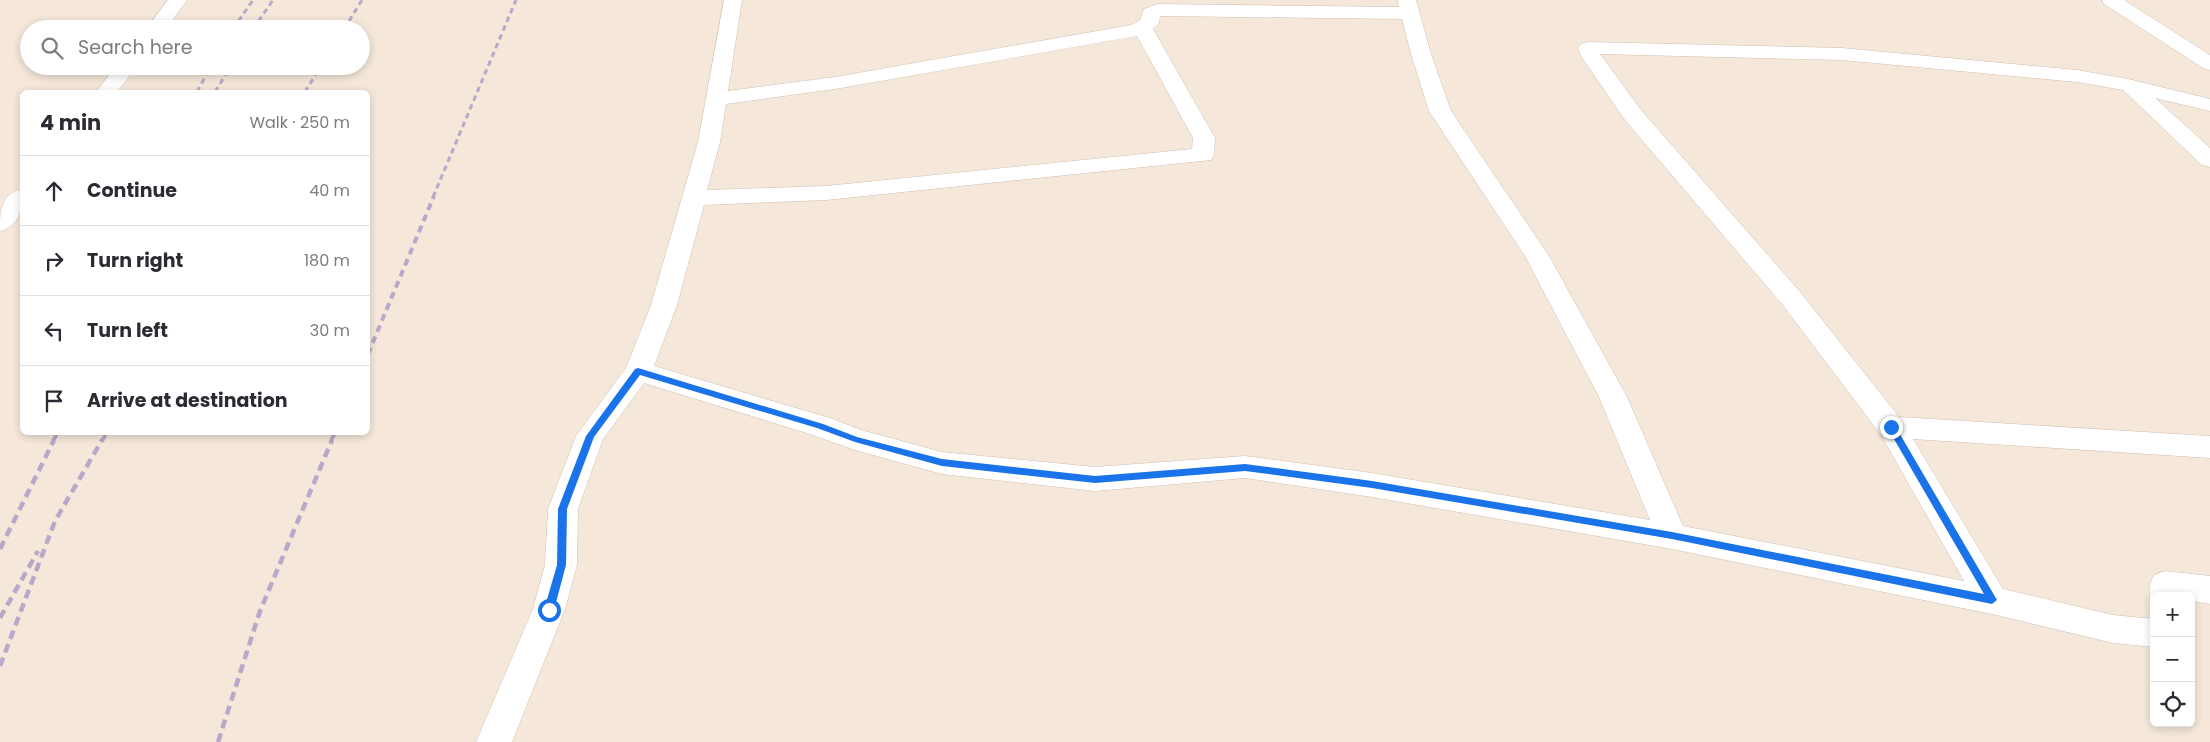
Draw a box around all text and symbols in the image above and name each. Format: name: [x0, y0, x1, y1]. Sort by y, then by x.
search box: [20, 20, 370, 75]
icon: search: [38, 34, 66, 62]
text: Search here: [78, 34, 192, 61]
text: 4 min: [40, 108, 101, 137]
text: Walk · 250 m: [249, 111, 350, 134]
icon: ahead: [40, 177, 68, 205]
text: Continue: [87, 177, 177, 204]
text: 40 m: [309, 179, 350, 202]
icon: right: [40, 247, 68, 275]
text: Turn right: [87, 247, 183, 274]
text: 180 m: [304, 249, 350, 272]
icon: left: [40, 317, 68, 345]
text: Turn left: [87, 317, 168, 344]
text: 30 m: [310, 319, 350, 342]
icon: arrive: [40, 387, 68, 415]
text: Arrive at destination: [87, 387, 288, 414]
route end: [1880, 416, 1903, 439]
map controls: [2150, 592, 2195, 727]
button: +: [2150, 592, 2195, 637]
route start: [538, 599, 561, 622]
button: −: [2150, 637, 2195, 682]
button: locate: [2150, 682, 2195, 727]

